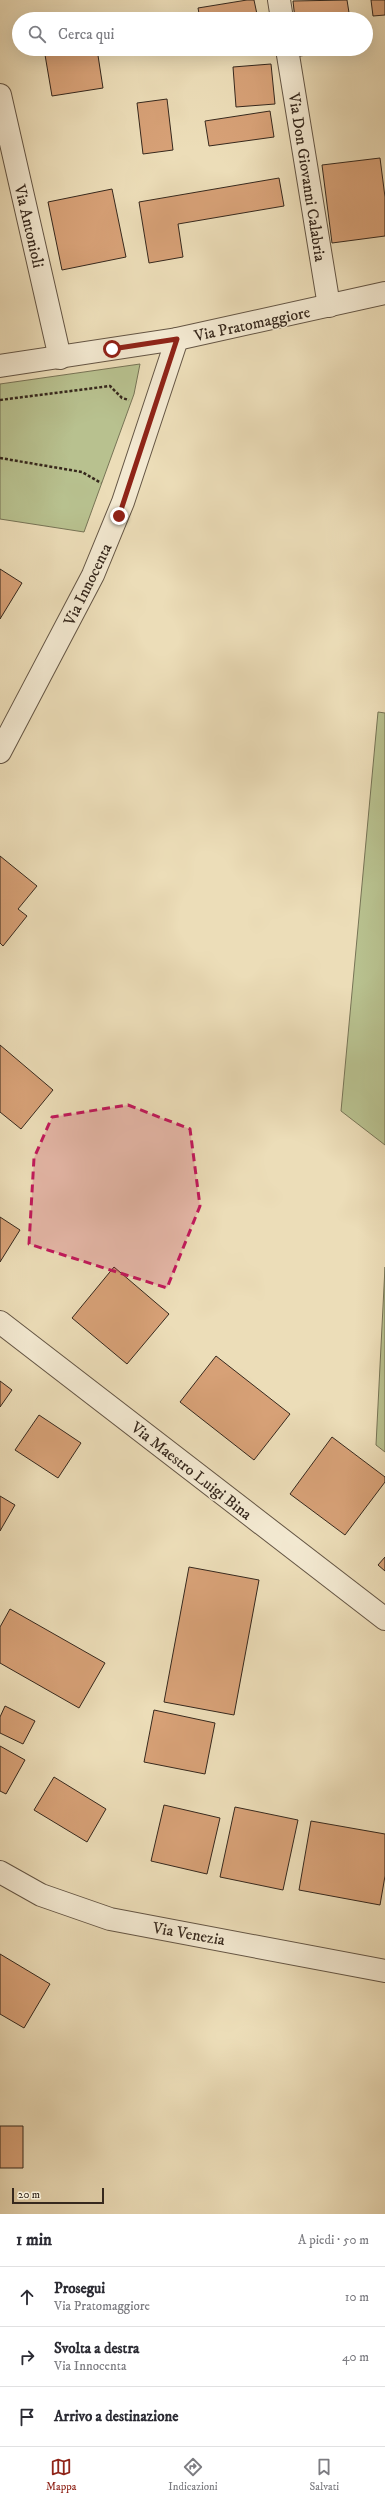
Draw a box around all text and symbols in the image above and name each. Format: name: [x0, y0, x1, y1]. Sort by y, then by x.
search box: [12, 12, 373, 56]
icon: search: [26, 23, 48, 45]
text: Cerca qui: [58, 25, 114, 44]
street label: Via Don Giovanni Calabria: [284, 90, 330, 263]
street label: Via Antonioli: [10, 182, 48, 270]
street label: Via Pratomaggiore: [191, 302, 312, 346]
route start: [103, 340, 121, 358]
route end: [110, 507, 128, 525]
street label: Via Innocenta: [59, 540, 117, 630]
street label: Via Maestro Luigi Bina: [126, 1417, 256, 1524]
street label: Via Venezia: [150, 1918, 227, 1950]
scale bar: [12, 2186, 104, 2205]
text: 20 m: [18, 2188, 40, 2202]
text: 1 min: [16, 2229, 52, 2251]
text: A piedi · 50 m: [298, 2232, 369, 2248]
text: Prosegui: [54, 2279, 105, 2298]
icon: ahead: [16, 2286, 38, 2308]
text: 10 m: [345, 2289, 369, 2305]
text: Via Pratomaggiore: [54, 2298, 150, 2314]
text: Svolta a destra: [54, 2339, 139, 2358]
icon: right: [16, 2346, 38, 2368]
text: 40 m: [342, 2349, 369, 2365]
text: Via Innocenta: [54, 2358, 126, 2374]
icon: arrive: [16, 2406, 38, 2428]
text: Arrivo a destinazione: [54, 2407, 178, 2426]
tab: Mappa: [46, 2456, 76, 2494]
tab: Indicazioni: [168, 2456, 218, 2494]
tab: Salvati: [310, 2456, 339, 2494]

